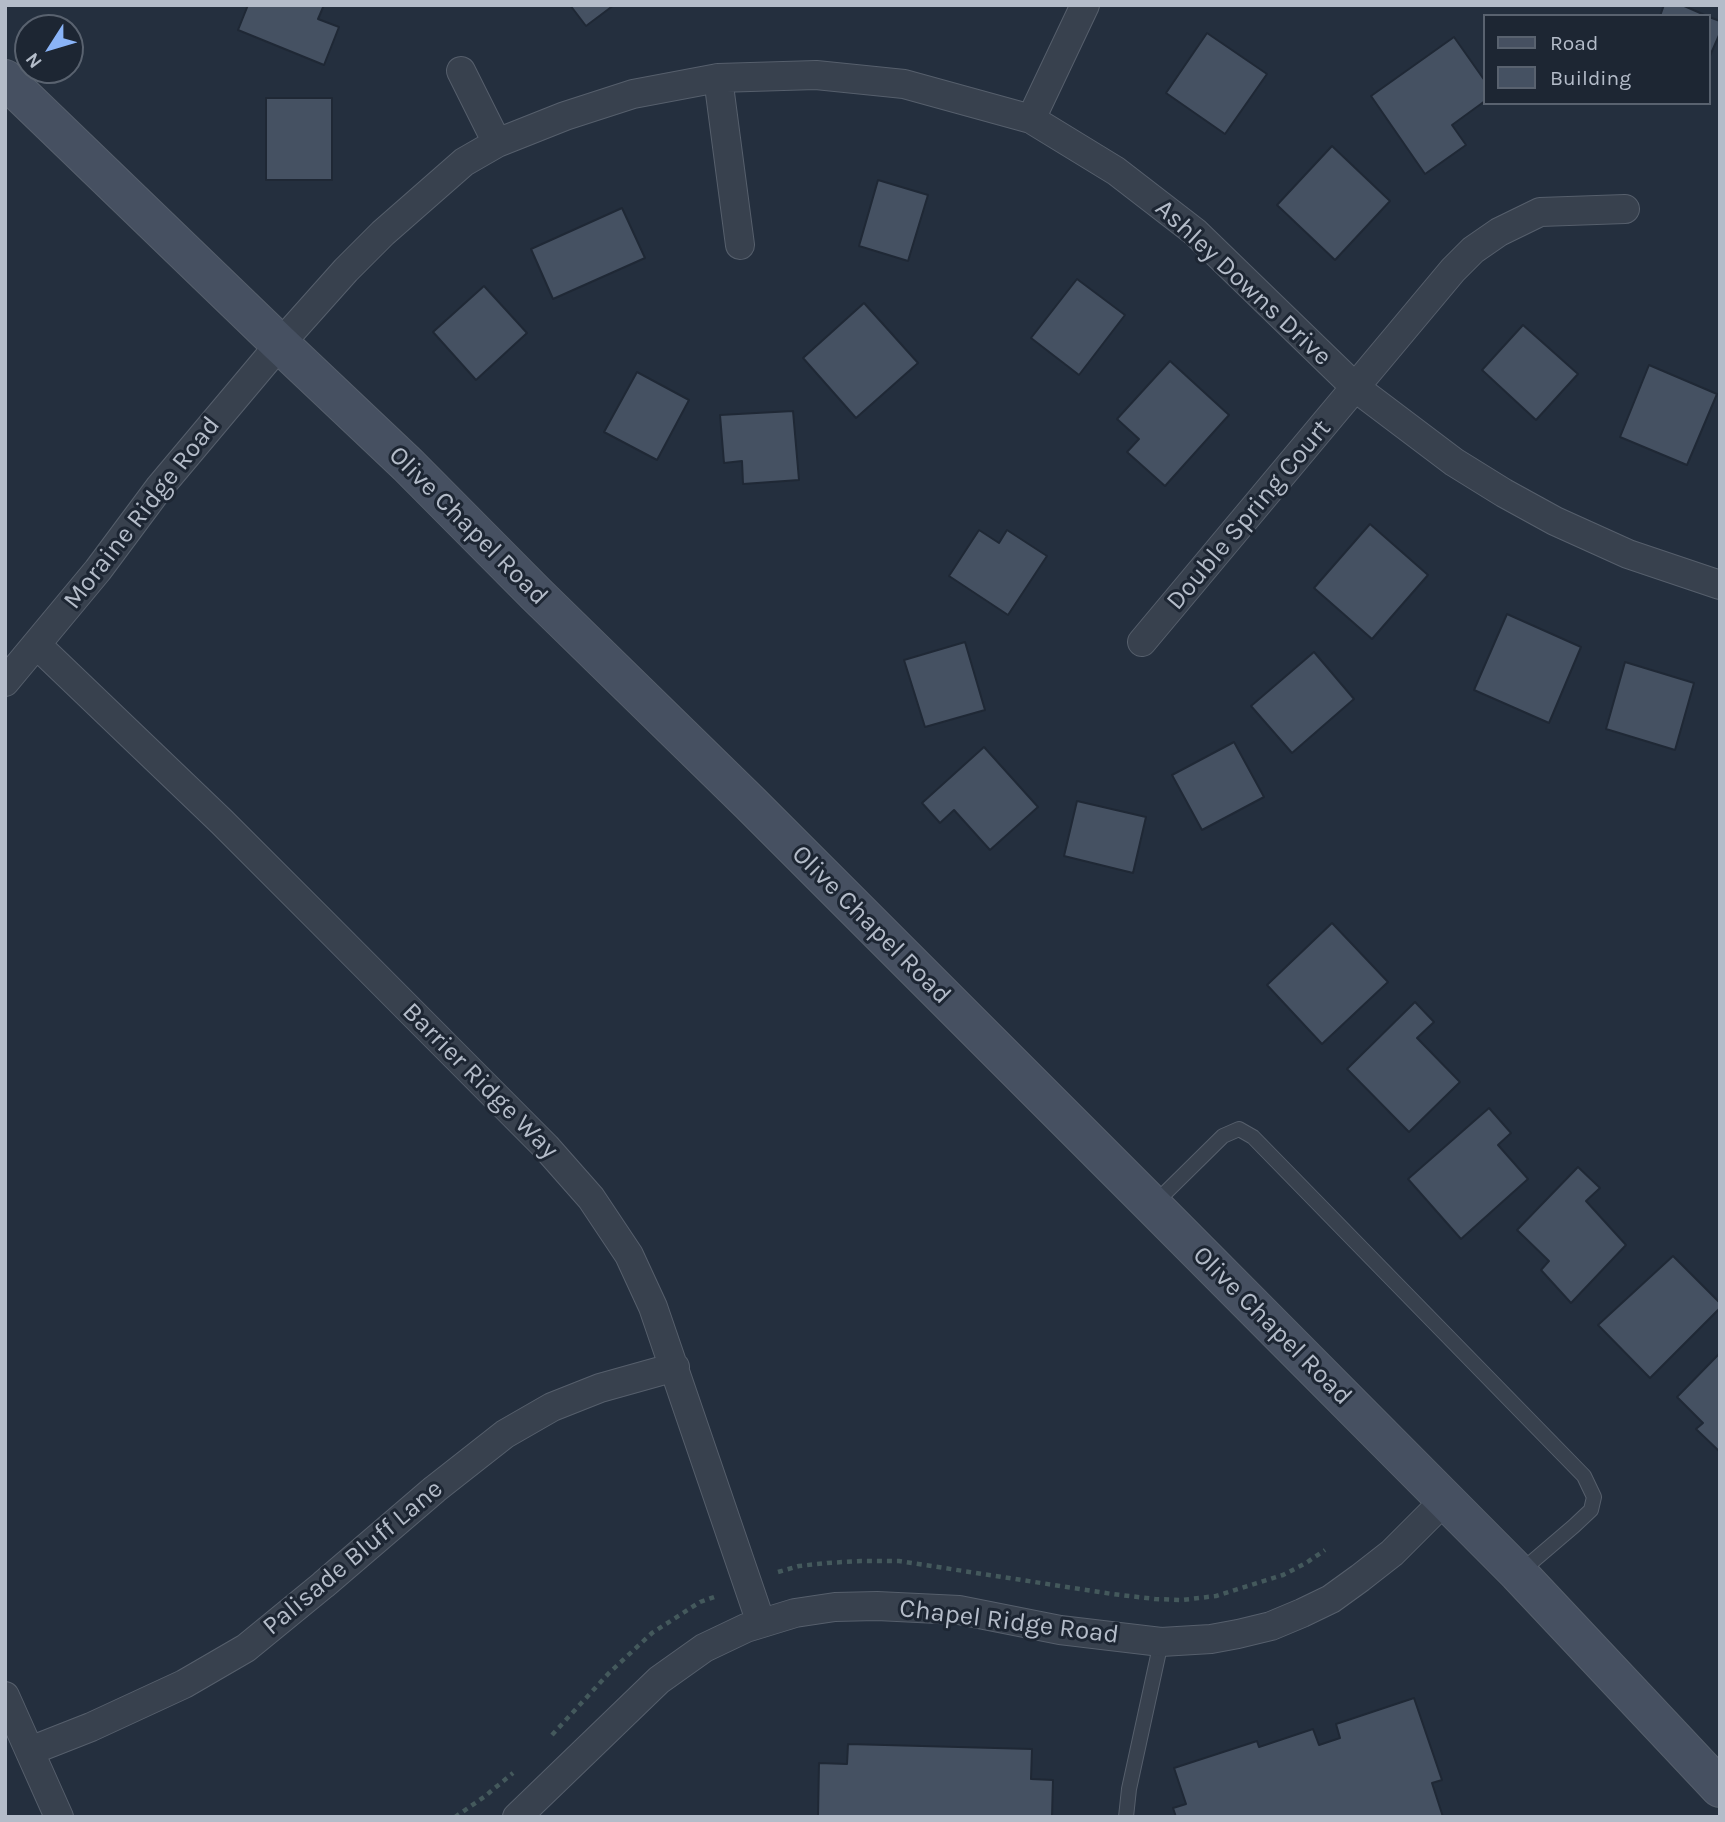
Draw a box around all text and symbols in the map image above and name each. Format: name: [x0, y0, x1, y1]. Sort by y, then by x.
north arrow: [14, 14, 84, 84]
legend: [1484, 14, 1711, 105]
text: Road: [1550, 31, 1598, 55]
text: N: [21, 48, 47, 72]
text: Building: [1550, 66, 1631, 90]
street label: Ashley Downs Drive: [1148, 193, 1338, 373]
street label: Moraine Ridge Road: [57, 410, 227, 616]
street label: Double Spring Court: [1160, 413, 1338, 617]
street label: Olive Chapel Road: [382, 440, 554, 612]
street label: Olive Chapel Road: [785, 839, 957, 1011]
street label: Barrier Ridge Way: [395, 996, 565, 1166]
street label: Olive Chapel Road: [1186, 1240, 1358, 1412]
street label: Palisade Bluff Lane: [257, 1474, 449, 1642]
street label: Chapel Ridge Road: [897, 1593, 1121, 1651]

